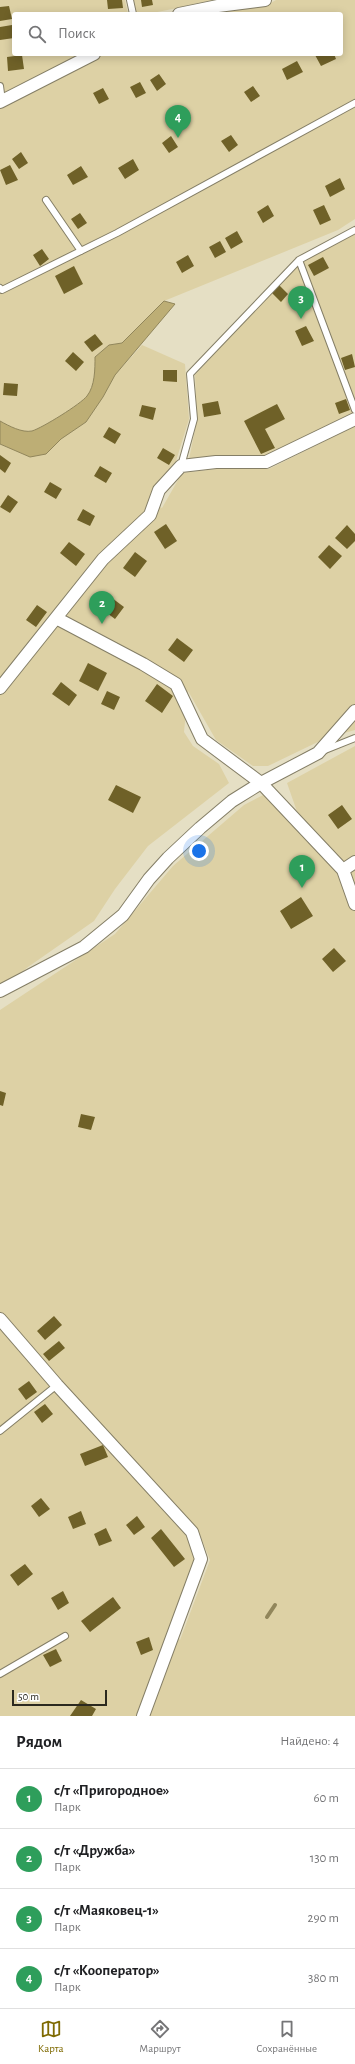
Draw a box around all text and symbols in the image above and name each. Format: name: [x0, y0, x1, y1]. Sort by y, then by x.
search box: [12, 12, 343, 56]
icon: search: [26, 23, 48, 45]
text: Поиск: [58, 26, 96, 41]
pin: 4: [165, 105, 191, 138]
pin: 3: [288, 286, 314, 319]
pin: 2: [89, 591, 115, 624]
your location: [189, 841, 209, 861]
pin: 1: [289, 855, 315, 888]
scale bar: [12, 1688, 107, 1707]
text: 50 m: [18, 1691, 39, 1702]
text: Рядом: [16, 1733, 62, 1750]
text: Найдено: 4: [280, 1735, 339, 1748]
text: с/т «Пригородное»: [54, 1783, 169, 1798]
text: 1: [27, 1792, 31, 1805]
text: 60 m: [313, 1792, 339, 1805]
text: Парк: [54, 1801, 81, 1814]
text: с/т «Дружба»: [54, 1843, 135, 1858]
text: 2: [26, 1852, 32, 1865]
text: 130 m: [310, 1852, 339, 1865]
text: Парк: [54, 1861, 81, 1874]
text: с/т «Маяковец-1»: [54, 1903, 159, 1918]
text: 3: [26, 1912, 32, 1925]
text: 290 m: [308, 1912, 339, 1925]
text: Парк: [54, 1921, 81, 1934]
text: с/т «Кооператор»: [54, 1963, 160, 1978]
text: 4: [26, 1972, 32, 1985]
text: 380 m: [308, 1972, 339, 1985]
text: Парк: [54, 1981, 81, 1994]
tab: Карта: [38, 2018, 64, 2055]
tab: Маршрут: [139, 2018, 181, 2055]
tab: Сохранённые: [256, 2018, 317, 2055]

